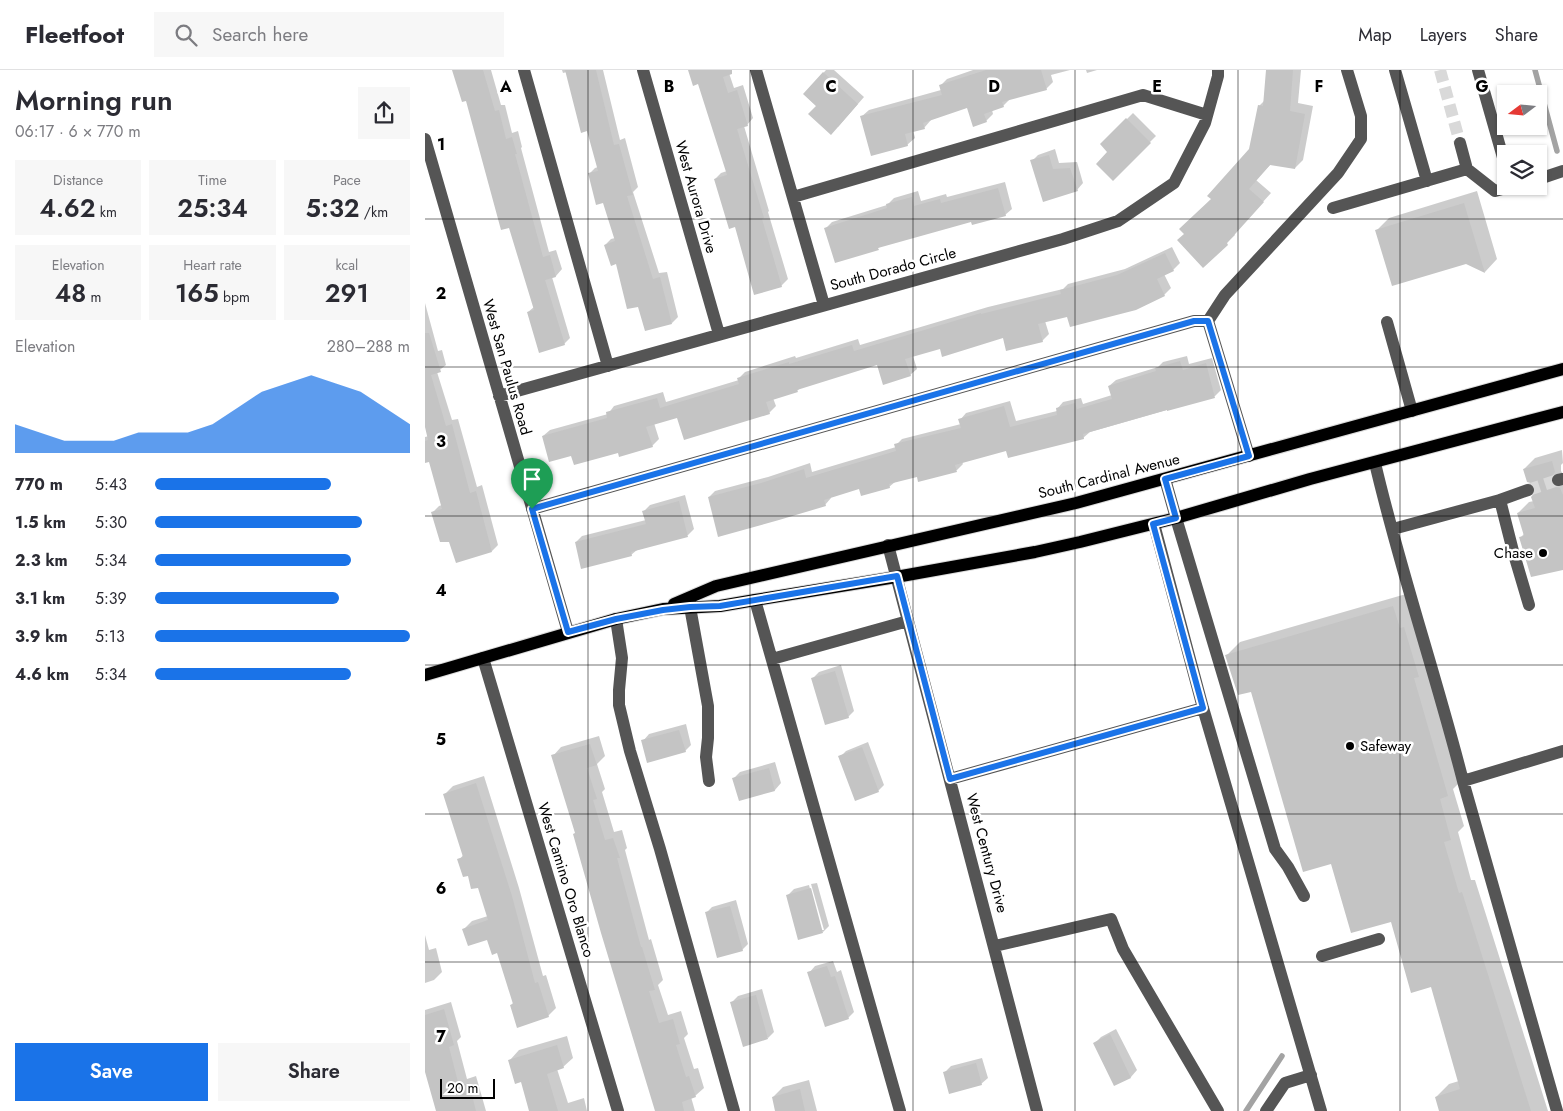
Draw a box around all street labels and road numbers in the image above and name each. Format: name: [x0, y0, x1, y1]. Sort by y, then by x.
street label: West Aurora Drive: [669, 138, 723, 256]
street label: South Dorado Circle: [828, 242, 959, 296]
street label: West San Paulus Road: [477, 296, 537, 438]
street label: South Cardinal Avenue: [1036, 448, 1182, 504]
street label: West Century Drive: [960, 791, 1014, 915]
street label: West Camino Oro Blanco: [532, 800, 600, 960]

